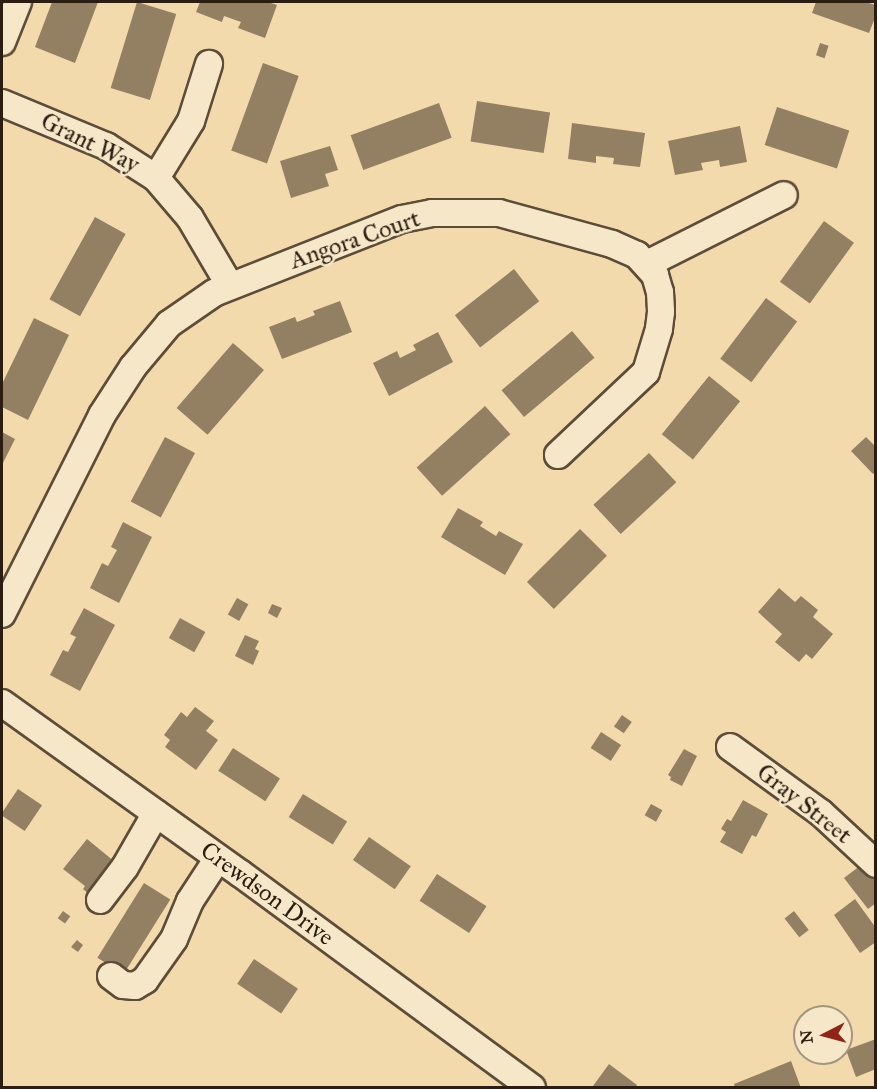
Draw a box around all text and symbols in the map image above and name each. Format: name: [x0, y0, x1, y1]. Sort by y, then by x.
street label: Grant Way: [36, 107, 144, 179]
street label: Angora Court: [286, 204, 424, 276]
street label: Gray Street: [751, 758, 857, 850]
street label: Crewdson Drive: [195, 836, 339, 952]
north arrow: [793, 1005, 853, 1065]
text: N: [796, 1029, 817, 1044]

